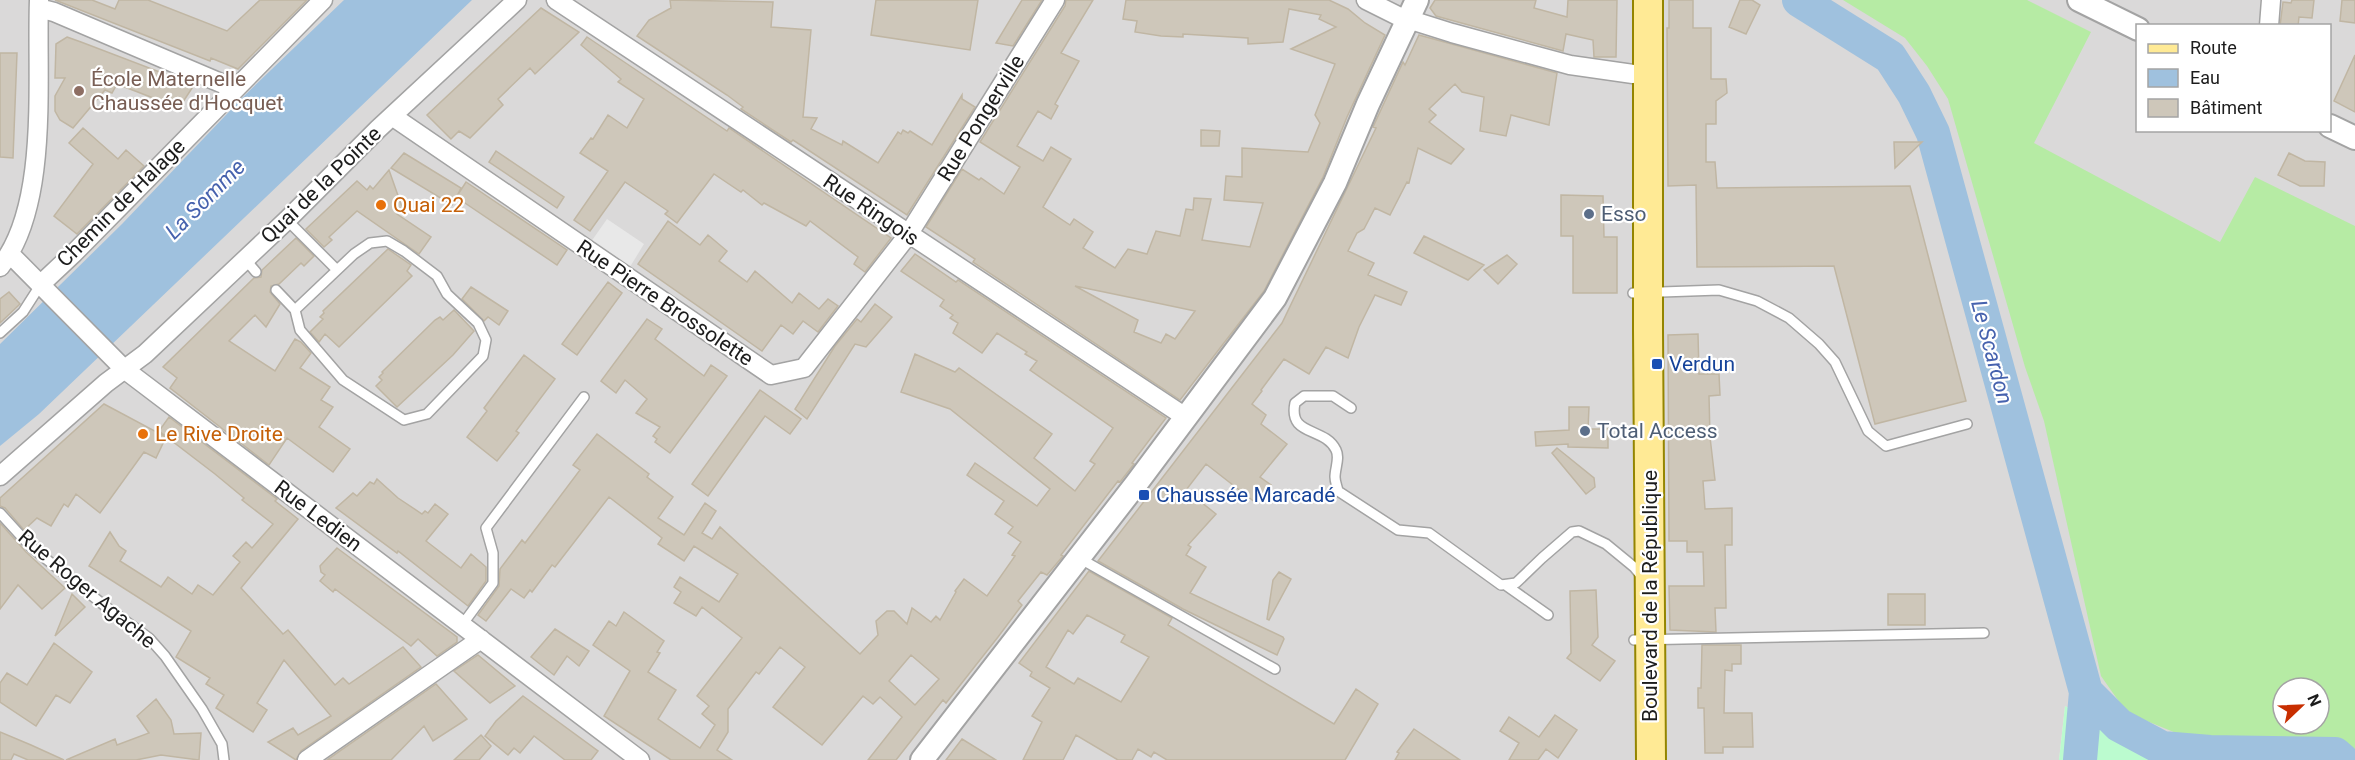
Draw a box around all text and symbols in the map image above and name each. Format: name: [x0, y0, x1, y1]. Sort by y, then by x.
legend: [2136, 24, 2331, 132]
text: Route: [2190, 37, 2237, 58]
street label: Rue Pongerville: [933, 50, 1029, 186]
place label: École Maternelle Chaussée d'Hocquet: [91, 67, 284, 115]
text: Eau: [2190, 67, 2220, 88]
marker: École Maternelle Chaussée d'Hocquet: [72, 84, 86, 98]
text: Bâtiment: [2190, 97, 2263, 118]
street label: Quai de la Pointe: [256, 122, 386, 248]
street label: Chemin de Halage: [52, 134, 190, 272]
water label: La Somme: [160, 154, 250, 244]
street label: Rue Ringois: [819, 169, 923, 251]
place label: Quai 22: [393, 193, 465, 217]
marker: Quai 22: [374, 198, 388, 212]
place label: Esso: [1601, 202, 1647, 226]
marker: Esso: [1582, 207, 1596, 221]
street label: Rue Pierre Brossolette: [572, 235, 758, 371]
water label: Le Scardon: [1966, 297, 2018, 407]
place label: Verdun: [1669, 352, 1735, 376]
marker: Verdun: [1650, 357, 1664, 371]
place label: Total Access: [1597, 419, 1718, 443]
place label: Le Rive Droite: [155, 422, 283, 446]
marker: Total Access: [1578, 424, 1592, 438]
marker: Le Rive Droite: [136, 427, 150, 441]
street label: Boulevard de la République: [1638, 470, 1662, 722]
street label: Rue Ledien: [270, 475, 366, 557]
place label: Chaussée Marcadé: [1156, 483, 1335, 507]
marker: Chaussée Marcadé: [1137, 488, 1151, 502]
street label: Rue Roger Agache: [14, 525, 160, 653]
north arrow: [2271, 676, 2331, 736]
text: N: [2303, 691, 2325, 709]

